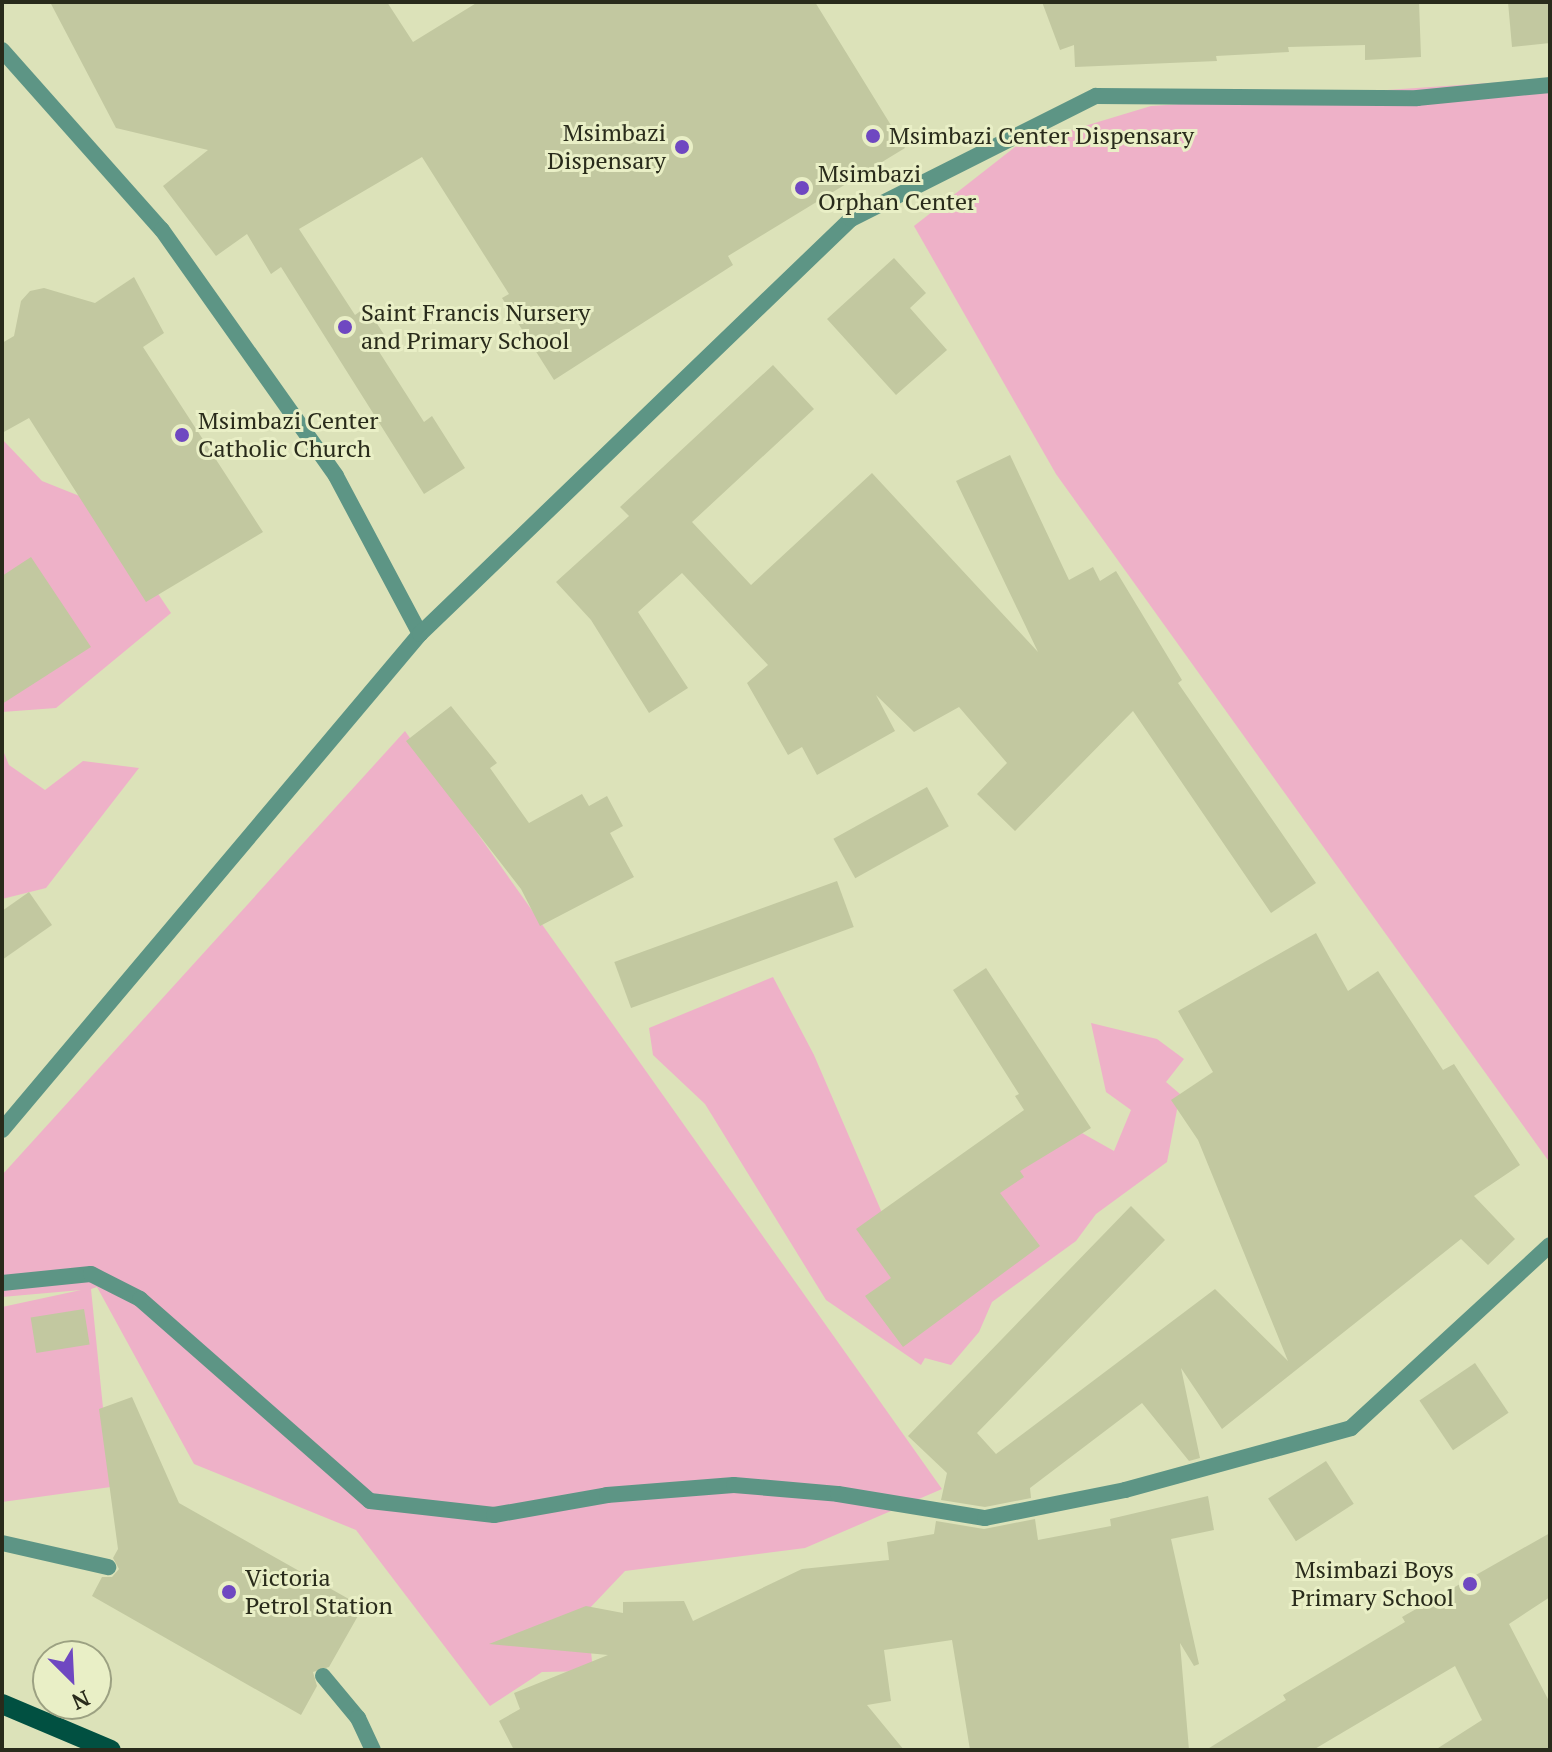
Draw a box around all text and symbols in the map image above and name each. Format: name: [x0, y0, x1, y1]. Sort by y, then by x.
place label: Msimbazi Dispensary: [547, 119, 666, 175]
place label: Msimbazi Center Dispensary: [889, 122, 1194, 150]
marker: Msimbazi Center Dispensary: [864, 127, 882, 145]
marker: Msimbazi Dispensary: [673, 138, 691, 156]
place label: Msimbazi Orphan Center: [818, 160, 976, 216]
marker: Msimbazi Orphan Center: [793, 179, 811, 197]
place label: Saint Francis Nursery and Primary School: [361, 299, 590, 355]
marker: Saint Francis Nursery and Primary School: [336, 318, 354, 336]
place label: Msimbazi Center Catholic Church: [198, 407, 379, 463]
marker: Msimbazi Center Catholic Church: [173, 426, 191, 444]
place label: Msimbazi Boys Primary School: [1291, 1556, 1454, 1612]
place label: Victoria Petrol Station: [245, 1564, 393, 1620]
marker: Msimbazi Boys Primary School: [1461, 1575, 1479, 1593]
marker: Victoria Petrol Station: [220, 1583, 238, 1601]
north arrow: [32, 1640, 112, 1720]
text: N: [68, 1684, 95, 1717]

